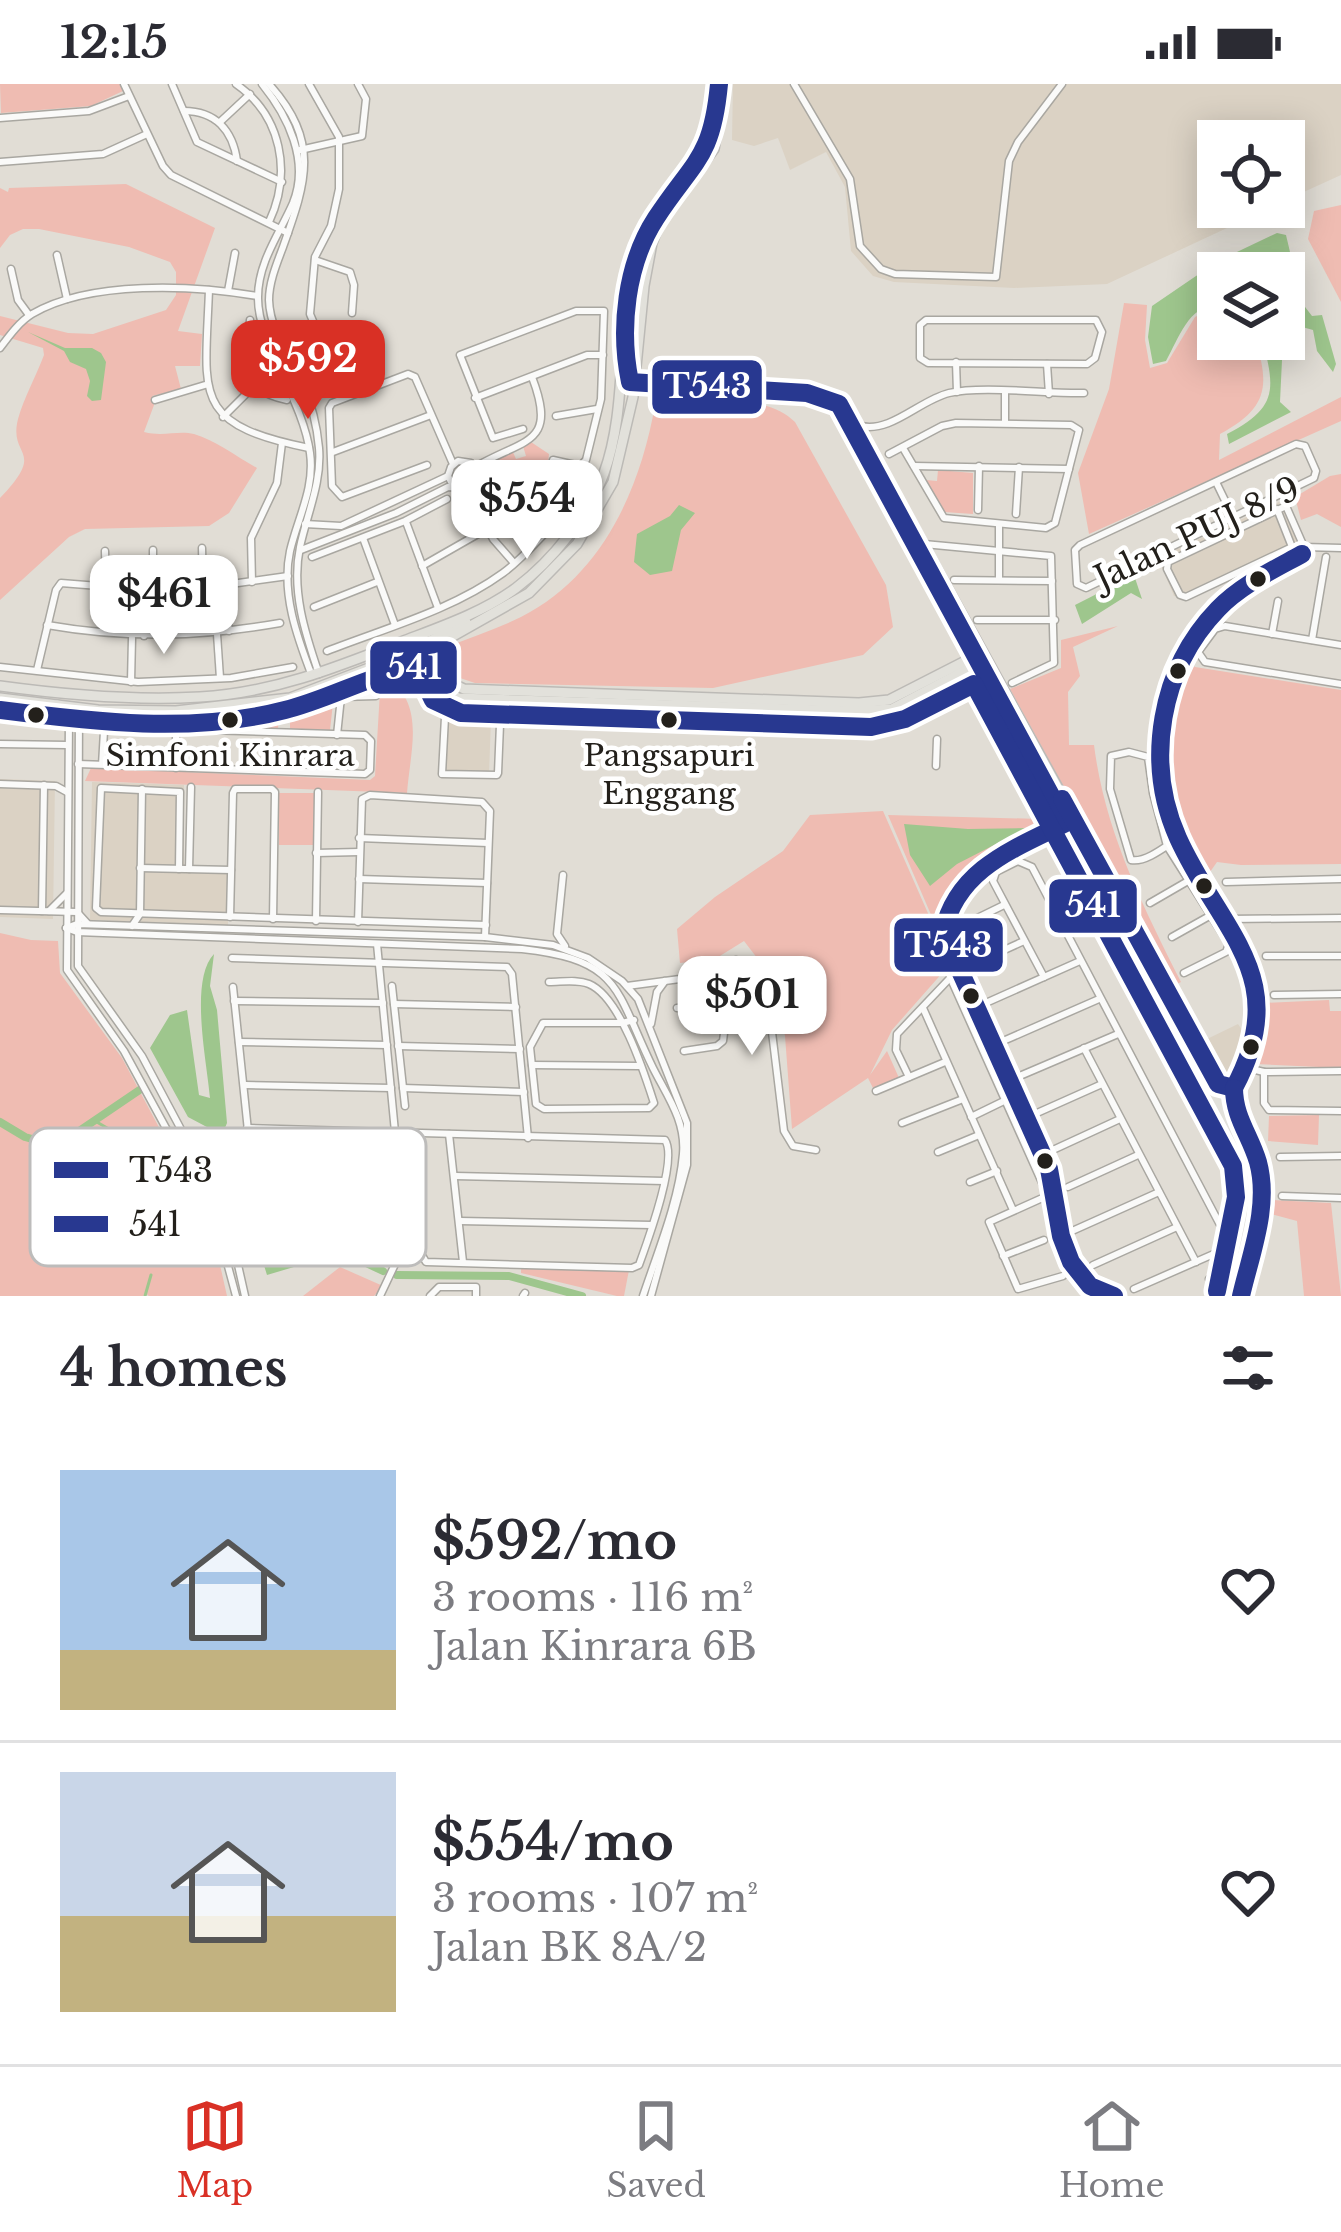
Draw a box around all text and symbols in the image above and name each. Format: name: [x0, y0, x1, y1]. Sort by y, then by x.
text: 12:15: [60, 14, 168, 70]
map controls: [1197, 120, 1305, 360]
button: locate: [1197, 120, 1305, 228]
button: layers: [1197, 252, 1305, 360]
pin: $592: [237, 320, 379, 422]
text: $592: [258, 334, 358, 383]
line badge: T543: [650, 358, 764, 416]
text: T543: [662, 366, 752, 407]
pin: $554: [456, 460, 598, 562]
street label: Jalan PUJ 8/9: [1084, 468, 1306, 600]
text: $554: [478, 474, 576, 523]
pin: $461: [93, 555, 235, 657]
unlabelled marker: [1247, 568, 1269, 590]
text: $461: [117, 569, 211, 618]
line badge: 541: [368, 639, 459, 696]
text: 541: [386, 647, 442, 688]
unlabelled marker: [1167, 660, 1189, 682]
unlabelled marker: [25, 704, 47, 726]
marker: Simfoni Kinrara: [219, 709, 241, 731]
marker: Pangsapuri Enggang: [658, 709, 680, 731]
place label: Simfoni Kinrara: [105, 737, 355, 774]
place label: Pangsapuri Enggang: [584, 737, 754, 812]
unlabelled marker: [1193, 875, 1215, 897]
line badge: 541: [1047, 877, 1139, 935]
text: 541: [1065, 885, 1121, 926]
line badge: T543: [892, 916, 1005, 974]
text: T543: [903, 925, 993, 966]
pin: $501: [681, 956, 823, 1058]
text: $501: [705, 970, 799, 1019]
unlabelled marker: [960, 985, 982, 1007]
unlabelled marker: [1240, 1036, 1262, 1058]
legend: [30, 1128, 426, 1266]
text: T543: [129, 1150, 213, 1191]
unlabelled marker: [1034, 1150, 1056, 1172]
text: 541: [129, 1204, 182, 1245]
icon: filters: [1215, 1335, 1281, 1401]
text: 4 homes: [60, 1337, 288, 1400]
text: $592/mo: [432, 1510, 677, 1573]
icon: home: [156, 1518, 300, 1662]
icon: heart: [1215, 1557, 1281, 1623]
text: 3 rooms · 116 m²: [432, 1573, 753, 1622]
text: Jalan Kinrara 6B: [432, 1622, 757, 1671]
text: $554/mo: [432, 1811, 674, 1874]
icon: home: [156, 1820, 300, 1964]
icon: heart: [1215, 1859, 1281, 1925]
text: 3 rooms · 107 m²: [432, 1874, 758, 1923]
text: Jalan BK 8A/2: [432, 1923, 707, 1972]
tab: Map: [177, 2093, 253, 2206]
tab: Saved: [606, 2093, 706, 2206]
tab: Home: [1059, 2093, 1164, 2206]

